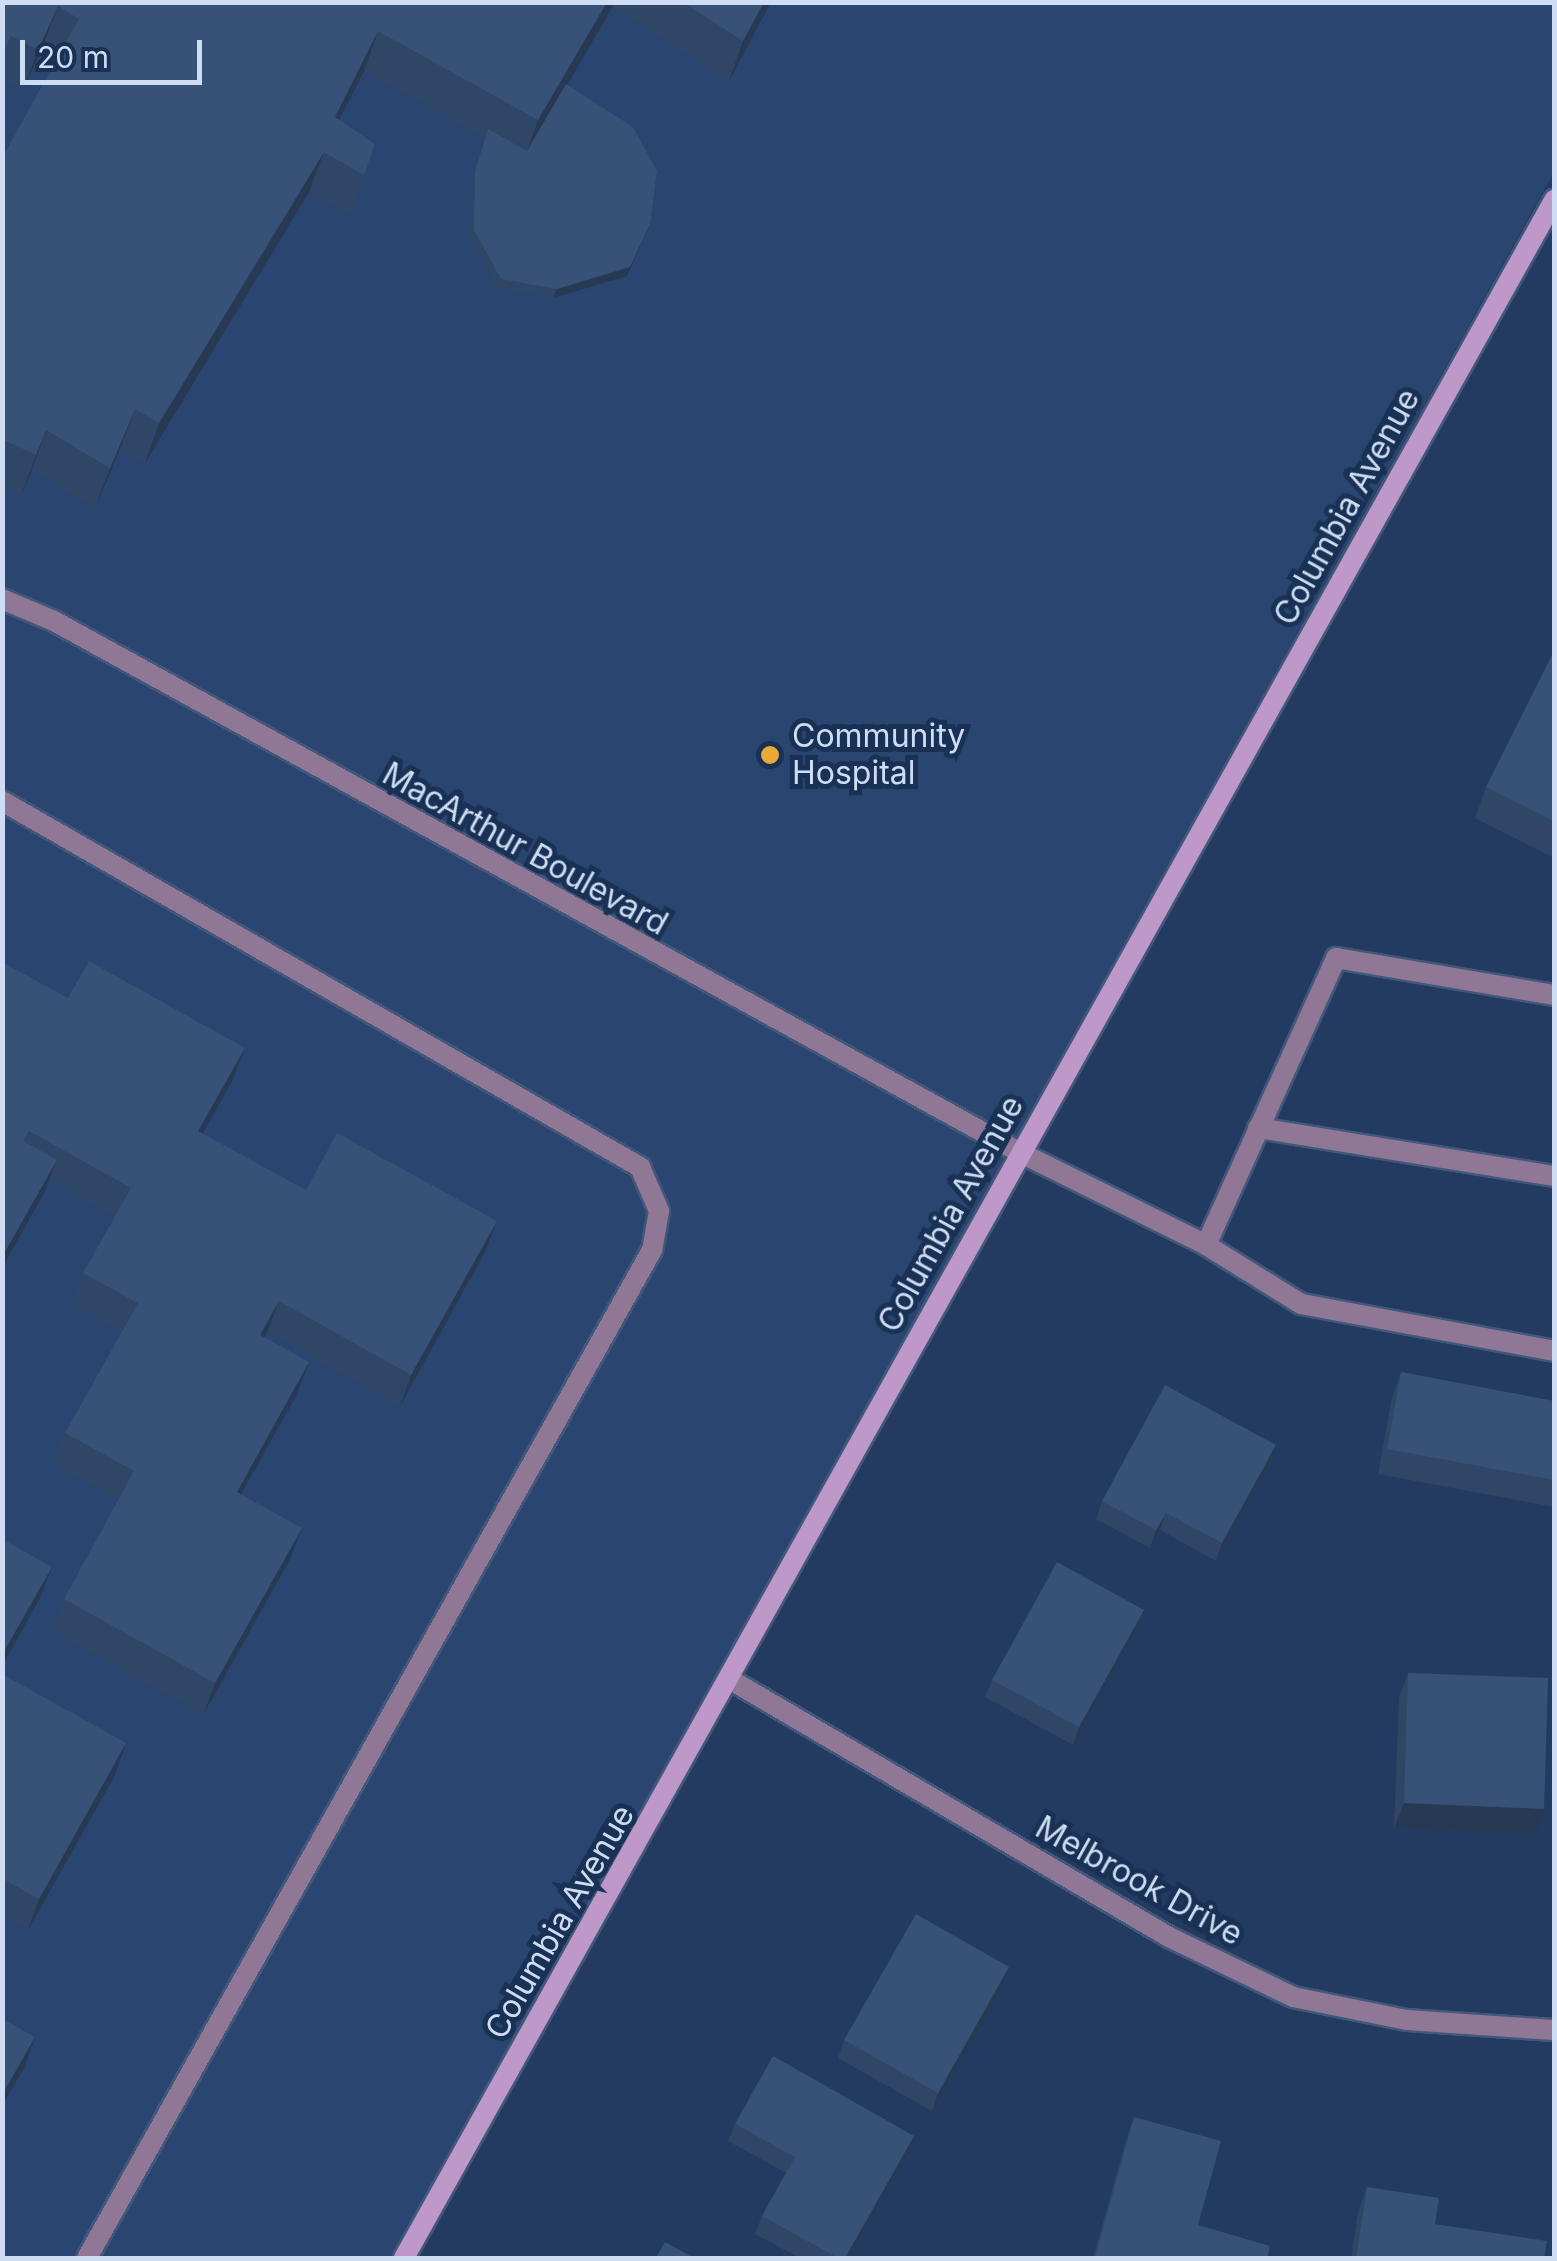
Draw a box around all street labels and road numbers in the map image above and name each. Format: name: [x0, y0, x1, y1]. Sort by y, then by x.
street label: Columbia Avenue: [1266, 382, 1428, 632]
street label: MacArthur Boulevard: [376, 755, 674, 943]
street label: Columbia Avenue: [870, 1089, 1032, 1339]
street label: Columbia Avenue: [477, 1798, 643, 2046]
street label: Melbrook Drive: [1029, 1808, 1249, 1954]

